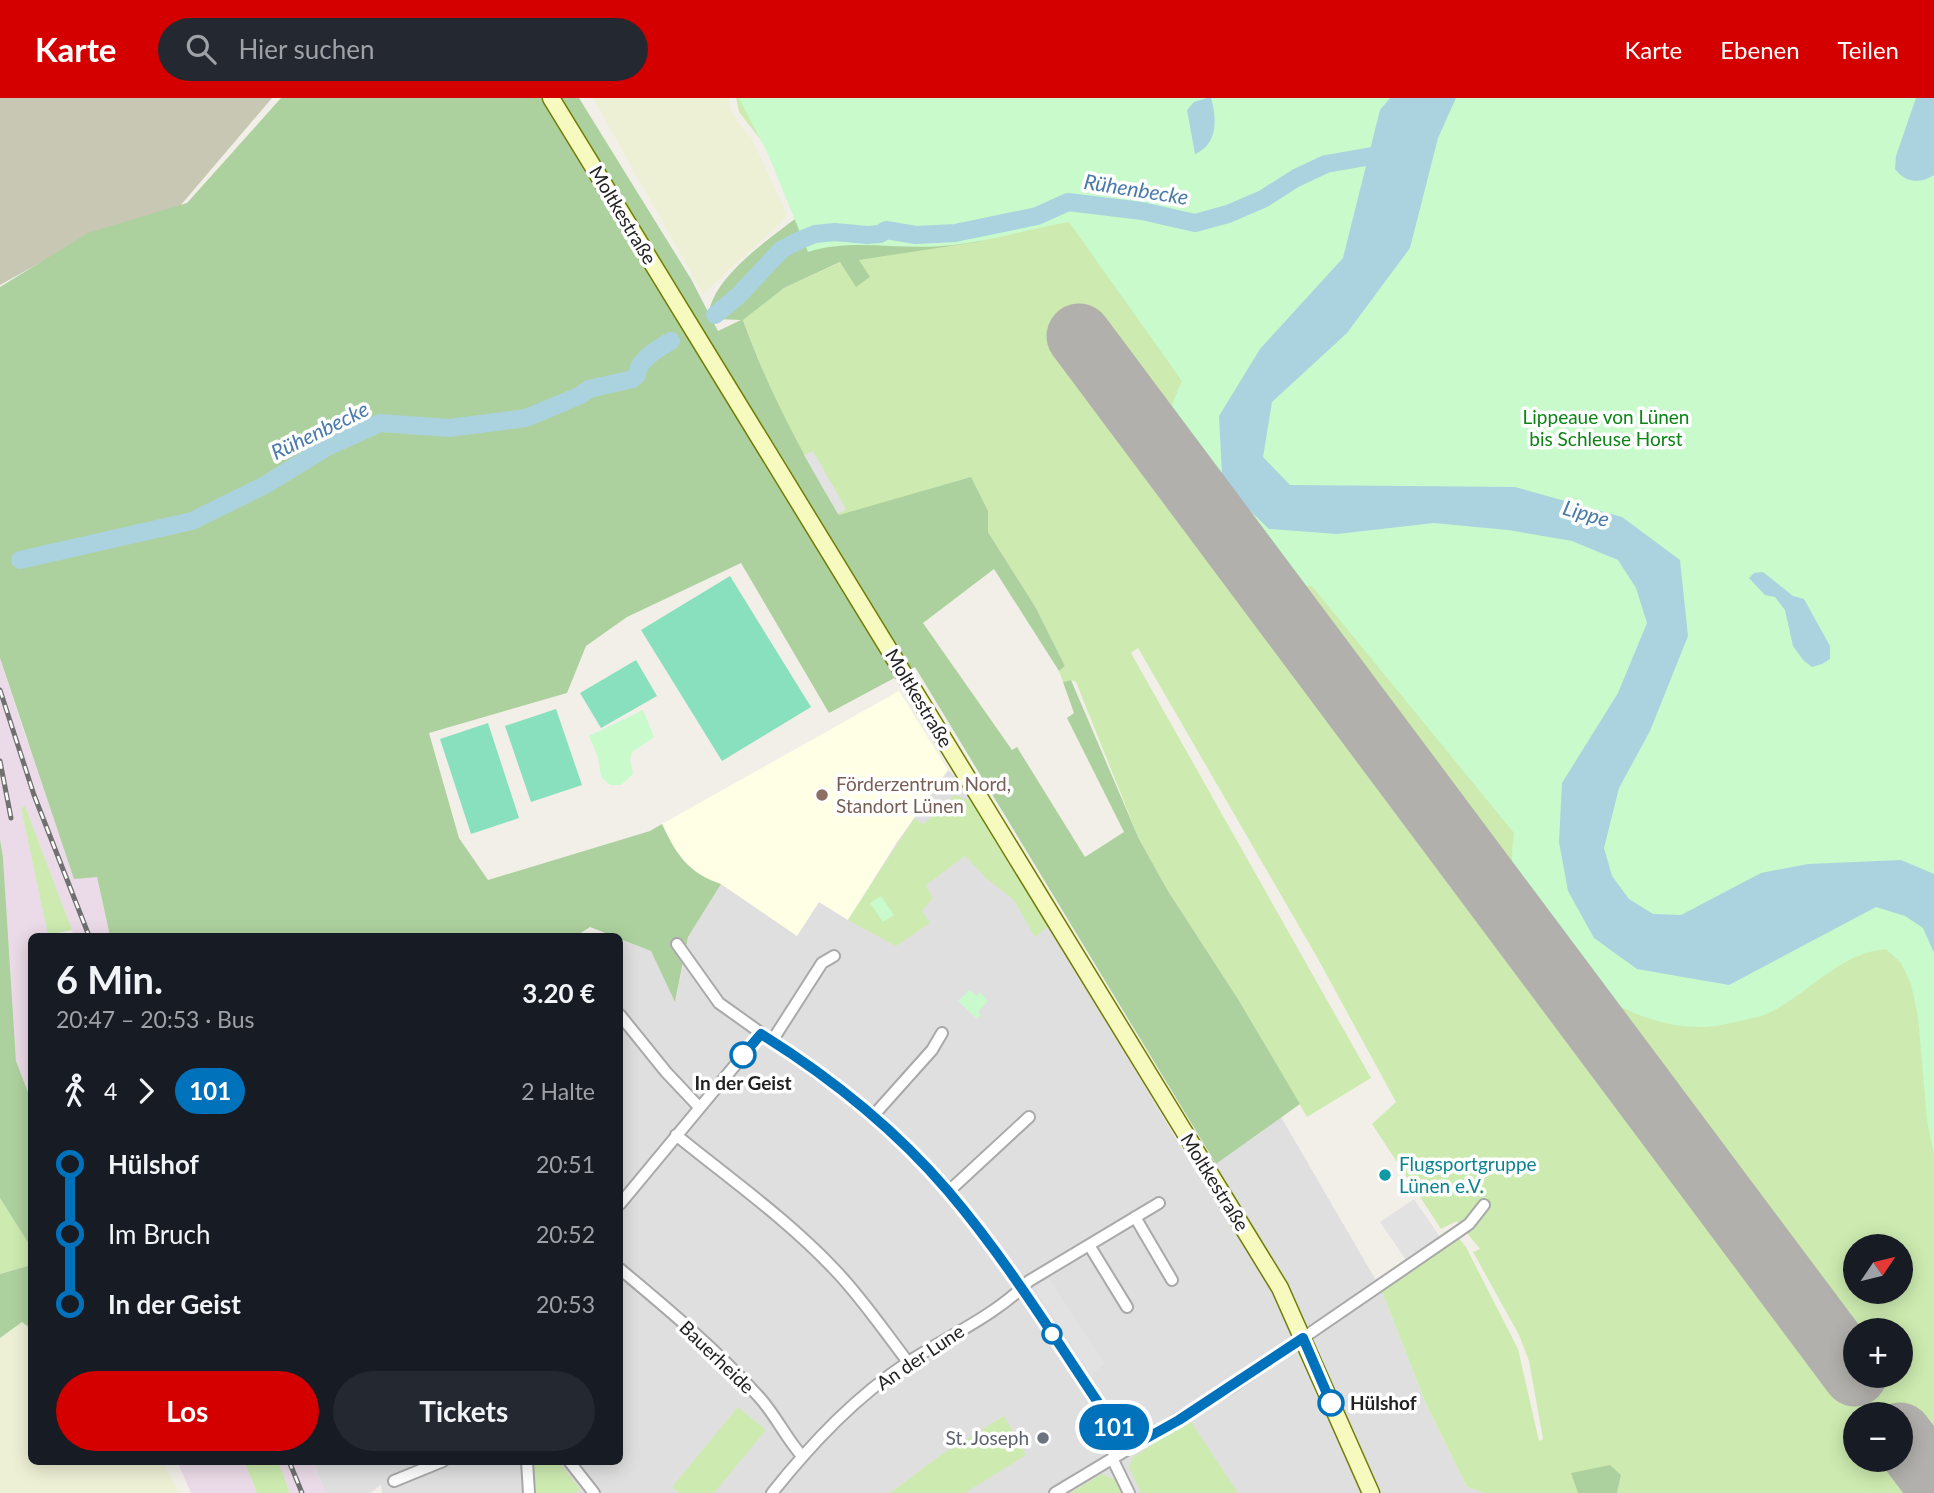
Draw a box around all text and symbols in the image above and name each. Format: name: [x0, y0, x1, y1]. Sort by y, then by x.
search box: [158, 18, 648, 81]
text: Karte: [35, 29, 116, 69]
icon: search: [182, 30, 220, 68]
text: Hier suchen: [238, 33, 375, 65]
text: Karte: [1625, 35, 1682, 64]
text: Ebenen: [1720, 35, 1800, 64]
text: Teilen: [1838, 35, 1899, 64]
street label: Moltkestraße: [585, 161, 662, 268]
water label: Rühenbecke: [1082, 168, 1190, 209]
water label: Rühenbecke: [267, 395, 372, 464]
park label: Lippeaue von Lünen bis Schleuse Horst: [1523, 405, 1689, 450]
water label: Lippe: [1560, 494, 1612, 531]
street label: Moltkestraße: [881, 644, 958, 751]
place label: Förderzentrum Nord, Standort Lünen: [836, 772, 1011, 817]
marker: Förderzentrum Nord, Standort Lünen: [814, 787, 830, 803]
text: 6 Min.: [56, 956, 163, 1002]
text: 3.20 €: [522, 977, 595, 1009]
text: 20:47 – 20:53 · Bus: [56, 1005, 255, 1033]
marker: In der Geist: [730, 1042, 756, 1068]
place label: In der Geist: [694, 1071, 792, 1094]
icon: walk: [56, 1072, 94, 1110]
icon: forward: [127, 1072, 165, 1110]
text: 101: [189, 1076, 231, 1105]
text: 4: [104, 1077, 117, 1105]
text: 2 Halte: [521, 1077, 595, 1105]
street label: Moltkestraße: [1176, 1129, 1255, 1235]
text: Hülshof: [108, 1148, 199, 1180]
text: 20:51: [536, 1150, 595, 1178]
place label: Flugsportgruppe Lünen e.V.: [1399, 1152, 1537, 1197]
marker: Flugsportgruppe Lünen e.V.: [1377, 1167, 1393, 1183]
text: Im Bruch: [108, 1218, 211, 1250]
text: 20:52: [536, 1220, 595, 1248]
north arrow: [1843, 1234, 1913, 1304]
map controls: [1843, 1234, 1913, 1472]
text: In der Geist: [108, 1288, 241, 1320]
text: 20:53: [536, 1290, 595, 1318]
street label: Bauerheide: [675, 1315, 759, 1398]
button: +: [1843, 1318, 1913, 1388]
street label: An der Lune: [872, 1319, 968, 1394]
unlabelled marker: [1042, 1324, 1062, 1344]
button: Los: [56, 1371, 319, 1451]
button: Tickets: [333, 1371, 595, 1451]
marker: Hülshof: [1318, 1390, 1344, 1416]
place label: Hülshof: [1350, 1391, 1417, 1414]
button: −: [1843, 1402, 1913, 1472]
line badge: 101: [1074, 1404, 1154, 1450]
text: 101: [1093, 1412, 1135, 1441]
place label: St. Joseph: [946, 1426, 1029, 1449]
marker: St. Joseph: [1035, 1430, 1051, 1446]

